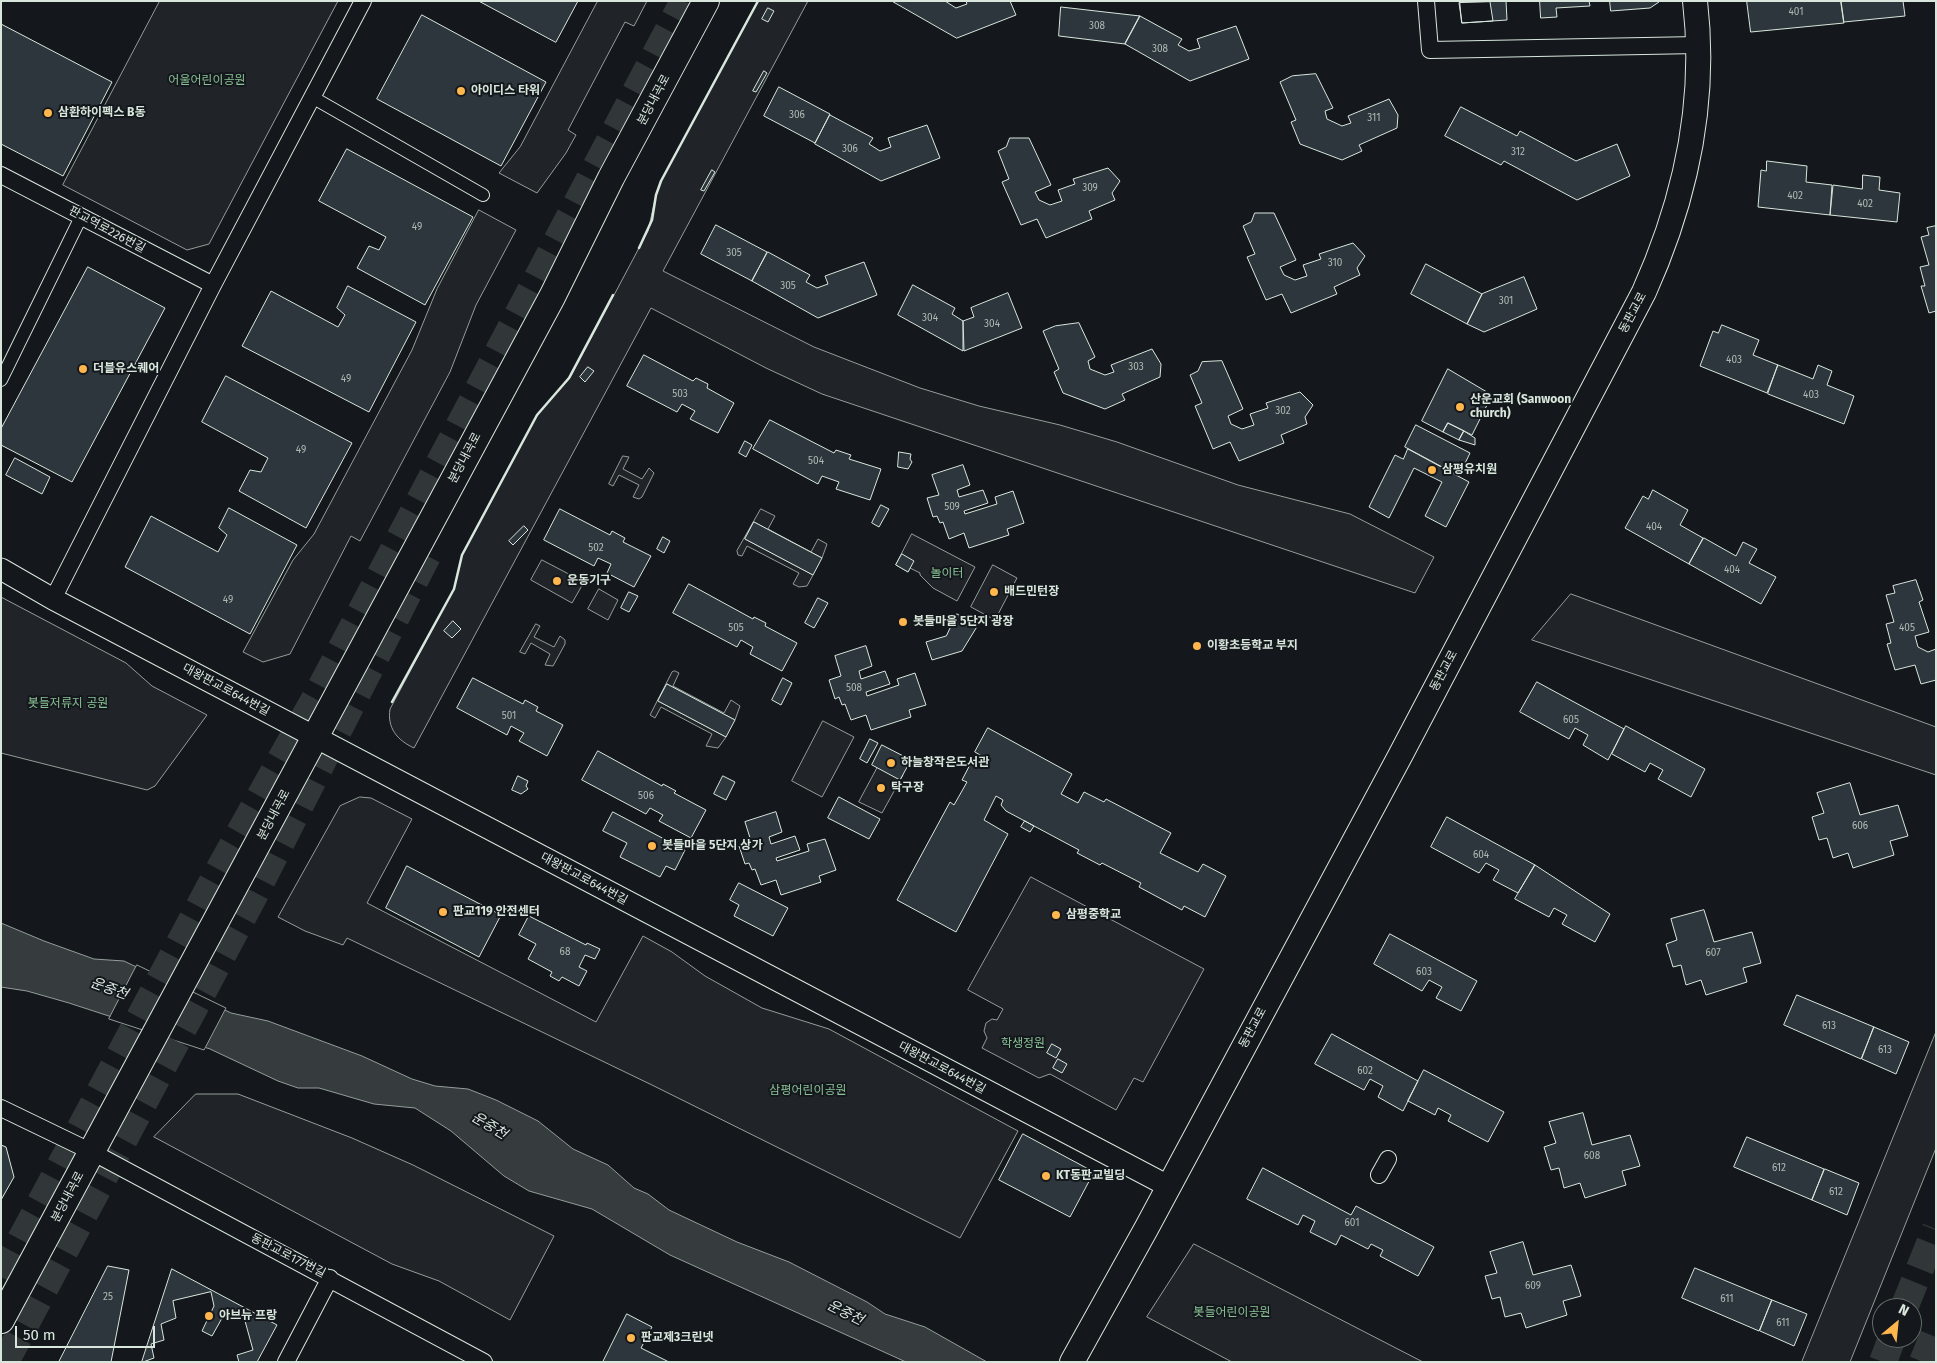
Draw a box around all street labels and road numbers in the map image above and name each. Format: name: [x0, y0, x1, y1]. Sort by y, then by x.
street label: 분당내곡로: [635, 72, 673, 128]
street label: 판교역로226번길: [66, 204, 148, 256]
street label: 동판교로: [1616, 290, 1650, 336]
street label: 분당내곡로: [446, 430, 484, 486]
street label: 동판교로: [1427, 648, 1461, 694]
street label: 대왕판교로644번길: [180, 661, 272, 719]
street label: 분당내곡로: [255, 787, 293, 843]
street label: 대왕판교로644번길: [538, 850, 630, 908]
street label: 동판교로: [1236, 1005, 1270, 1051]
street label: 대왕판교로644번길: [896, 1039, 988, 1097]
street label: 분당내곡로: [49, 1169, 87, 1225]
street label: 동판교로177번길: [248, 1231, 328, 1281]

